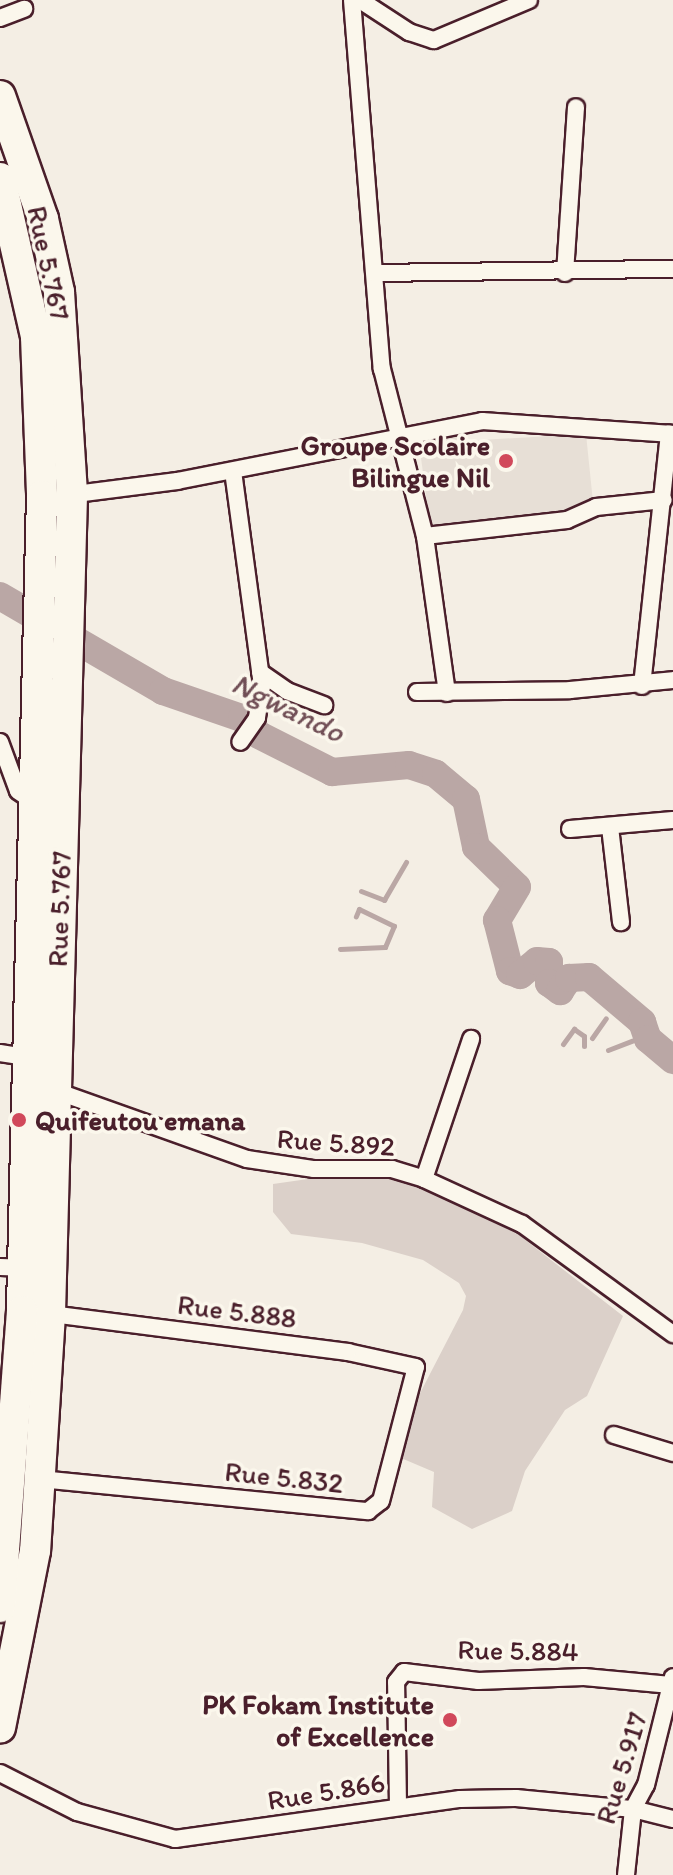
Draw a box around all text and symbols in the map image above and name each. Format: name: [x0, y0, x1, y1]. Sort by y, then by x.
street label: Rue 5.767: [20, 203, 78, 323]
place label: Groupe Scolaire Bilingue Nil: [300, 428, 490, 494]
marker: Groupe Scolaire Bilingue Nil: [497, 452, 515, 470]
water label: Ngwando: [226, 665, 350, 751]
street label: Rue 5.767: [40, 850, 78, 968]
place label: Quifeutou emana: [35, 1103, 244, 1137]
marker: Quifeutou emana: [10, 1111, 28, 1129]
street label: Rue 5.892: [276, 1121, 396, 1163]
street label: Rue 5.888: [176, 1287, 298, 1335]
street label: Rue 5.832: [223, 1454, 345, 1500]
street label: Rue 5.884: [457, 1632, 579, 1668]
place label: PK Fokam Institute of Excellence: [203, 1687, 434, 1753]
street label: Rue 5.917: [588, 1708, 654, 1828]
marker: PK Fokam Institute of Excellence: [441, 1711, 459, 1729]
street label: Rue 5.866: [265, 1765, 387, 1817]

